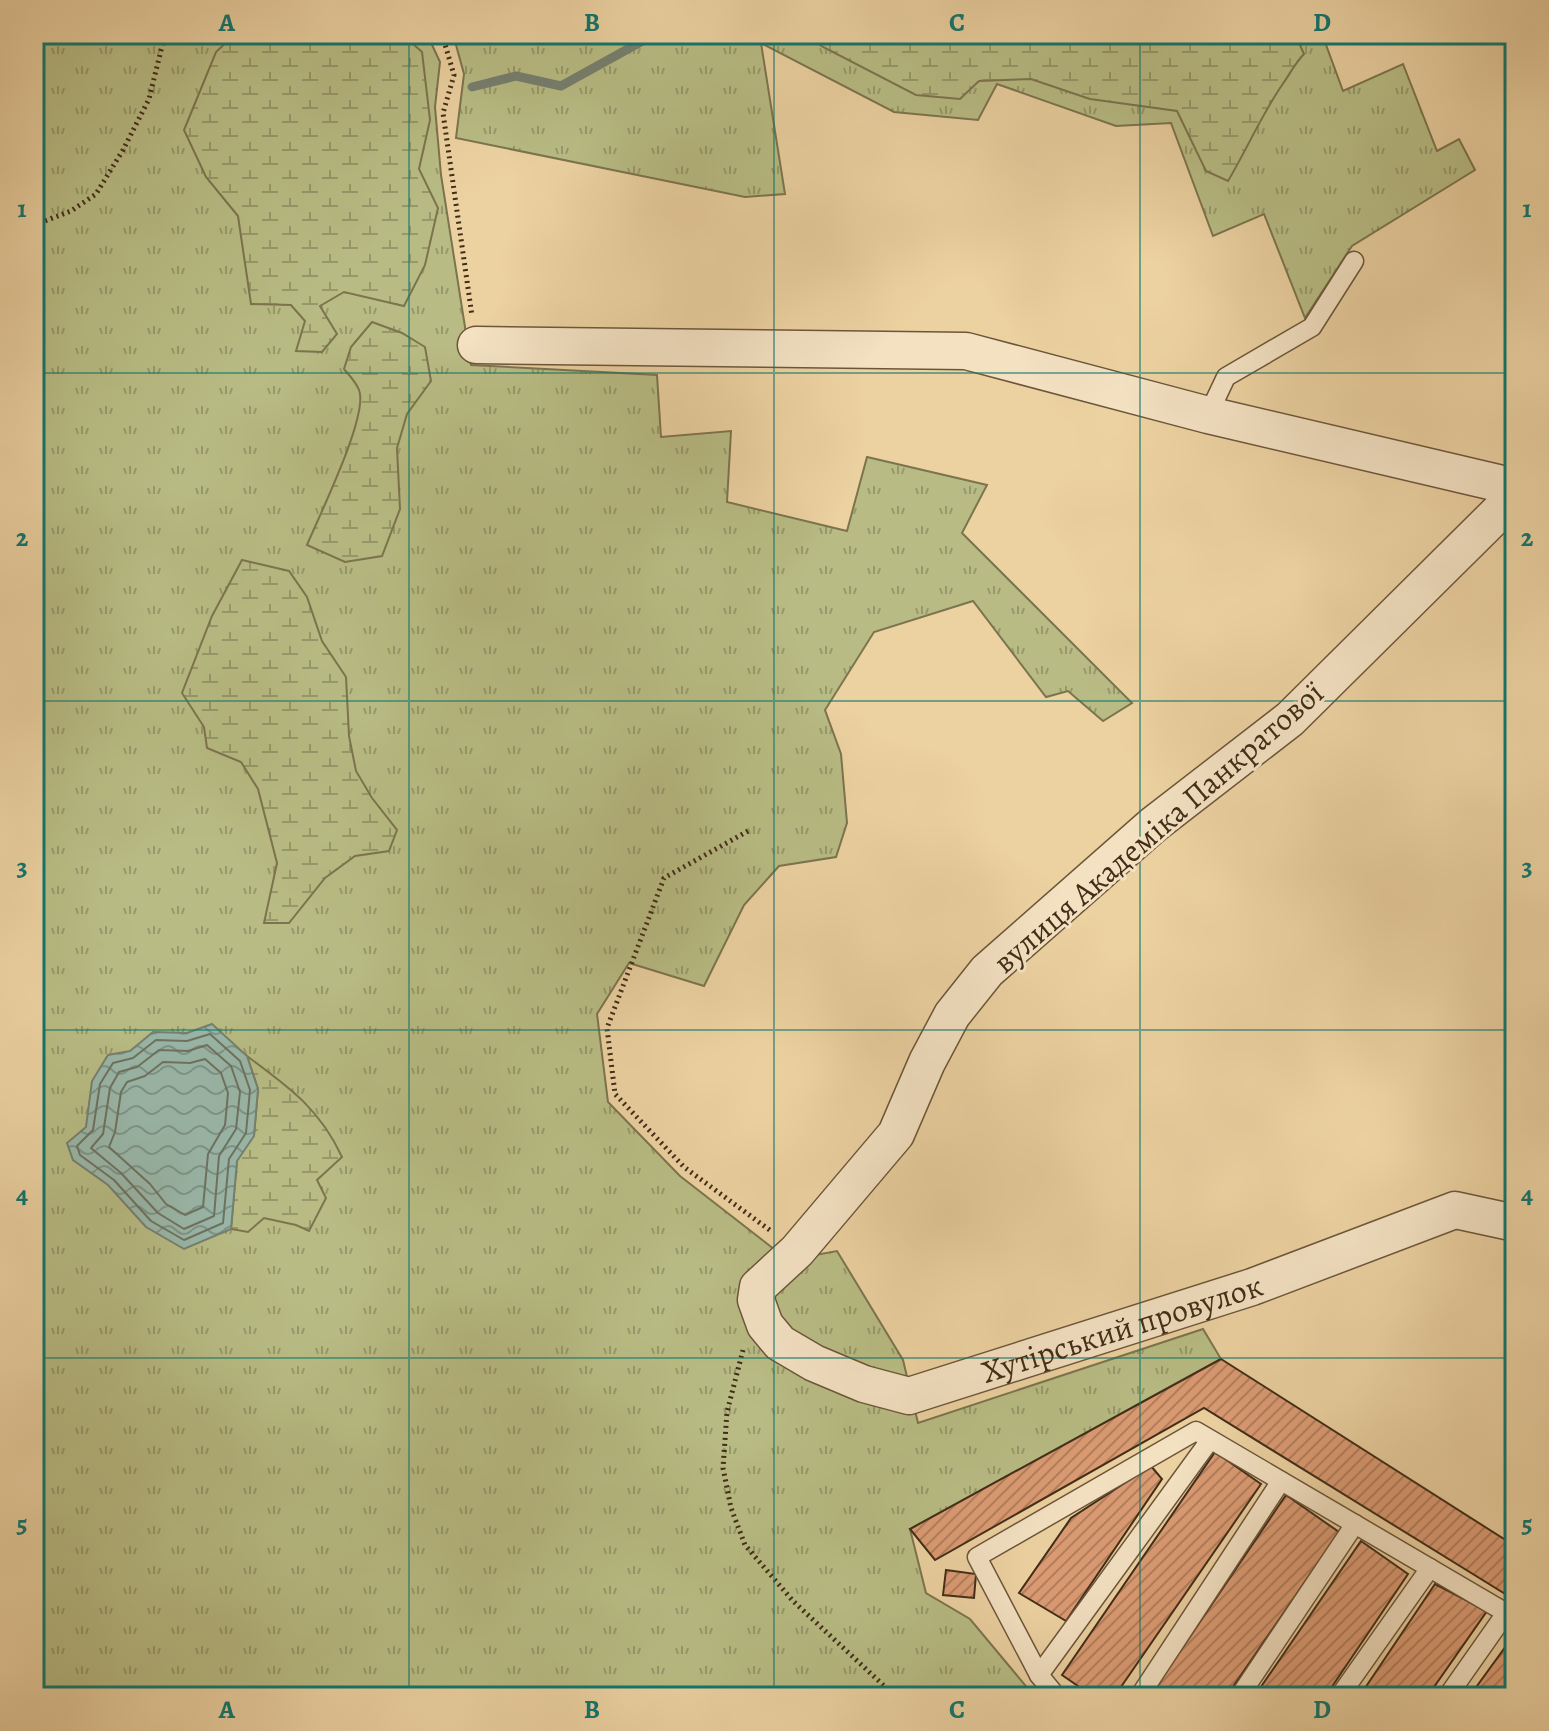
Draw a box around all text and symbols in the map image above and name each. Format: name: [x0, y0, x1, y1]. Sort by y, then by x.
text: A: [218, 5, 236, 40]
text: B: [584, 5, 600, 40]
text: C: [949, 5, 965, 40]
text: D: [1313, 5, 1331, 40]
text: 1: [17, 191, 27, 226]
text: 1: [1522, 191, 1532, 226]
text: 2: [16, 520, 29, 555]
text: 2: [1521, 520, 1534, 555]
street label: вулиця Академіка Панкратової: [983, 671, 1333, 983]
text: 3: [16, 849, 28, 884]
text: 3: [1521, 849, 1533, 884]
text: 4: [16, 1177, 28, 1212]
text: 4: [1521, 1177, 1533, 1212]
street label: Хутірський провулок: [976, 1263, 1269, 1394]
text: 5: [16, 1506, 28, 1541]
text: 5: [1521, 1506, 1533, 1541]
text: A: [218, 1692, 236, 1727]
text: B: [584, 1692, 600, 1727]
text: C: [949, 1692, 965, 1727]
text: D: [1313, 1692, 1331, 1727]

